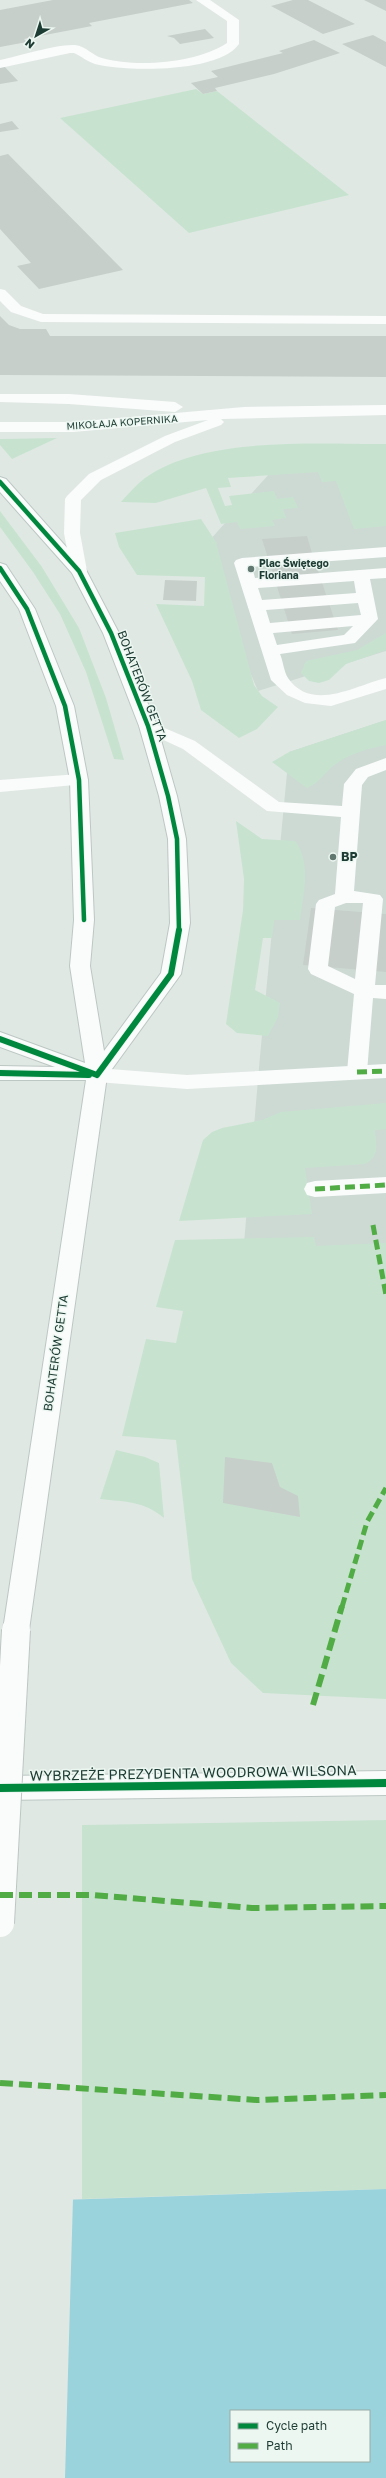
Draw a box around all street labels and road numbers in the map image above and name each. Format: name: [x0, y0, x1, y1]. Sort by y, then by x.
street label: MIKOŁAJA KOPERNIKA: [66, 412, 178, 432]
street label: BOHATERÓW GETTA: [114, 628, 171, 743]
street label: BOHATERÓW GETTA: [40, 1294, 71, 1412]
street label: WYBRZEŻE PREZYDENTA WOODROWA WILSONA: [29, 1761, 357, 1784]

